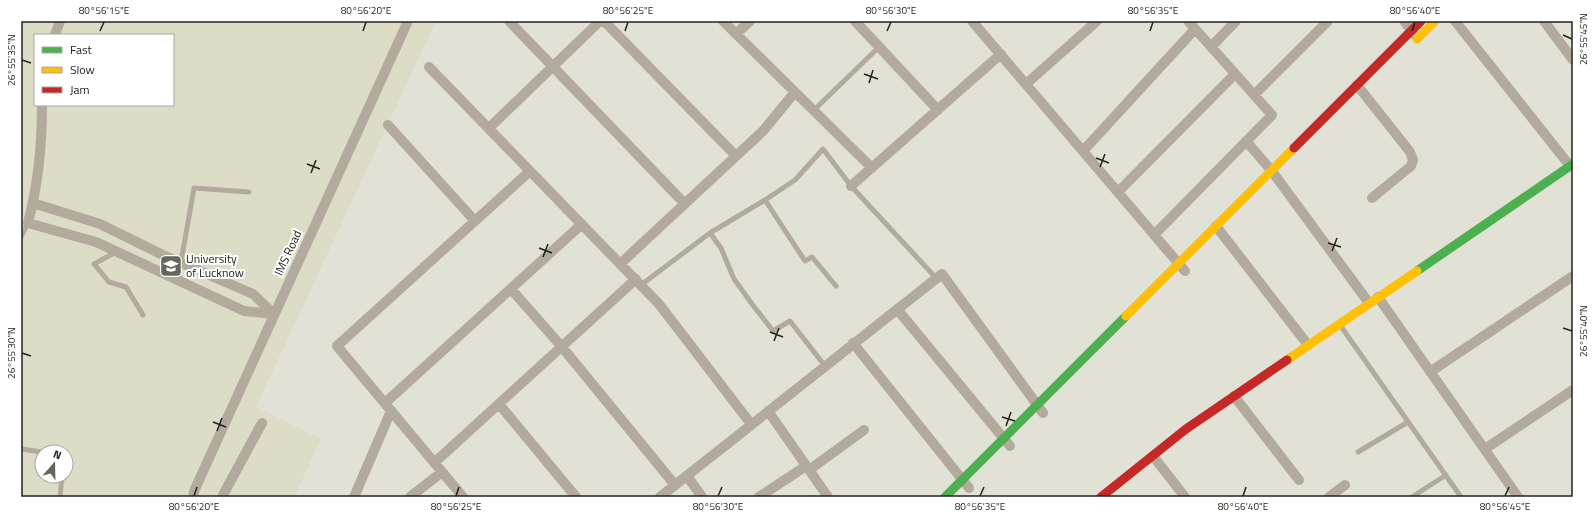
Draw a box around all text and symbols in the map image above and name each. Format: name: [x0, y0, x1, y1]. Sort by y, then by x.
text: 80°56'15"E: [79, 3, 130, 18]
text: 80°56'20"E: [341, 3, 392, 18]
text: 80°56'25"E: [603, 3, 654, 18]
text: 80°56'30"E: [866, 3, 917, 18]
text: 80°56'35"E: [1128, 3, 1179, 18]
text: 80°56'40"E: [1390, 3, 1441, 18]
text: 26°55'45"N: [1576, 13, 1591, 65]
text: 26°55'35"N: [4, 34, 19, 86]
legend: [34, 34, 174, 106]
text: Fast: [70, 40, 93, 59]
text: Slow: [70, 60, 95, 79]
text: Jam: [70, 80, 90, 99]
street label: IMS Road: [269, 227, 306, 279]
place label: University of Lucknow: [186, 249, 244, 282]
school or university icon: University of Lucknow: [158, 253, 184, 279]
text: 26°55'40"N: [1576, 305, 1591, 357]
text: 26°55'30"N: [4, 327, 19, 379]
north arrow: [34, 444, 74, 484]
text: N: [51, 446, 64, 463]
text: 80°56'20"E: [169, 499, 220, 514]
text: 80°56'25"E: [431, 499, 482, 514]
text: 80°56'30"E: [693, 499, 744, 514]
text: 80°56'35"E: [955, 499, 1006, 514]
text: 80°56'40"E: [1218, 499, 1269, 514]
text: 80°56'45"E: [1480, 499, 1531, 514]

